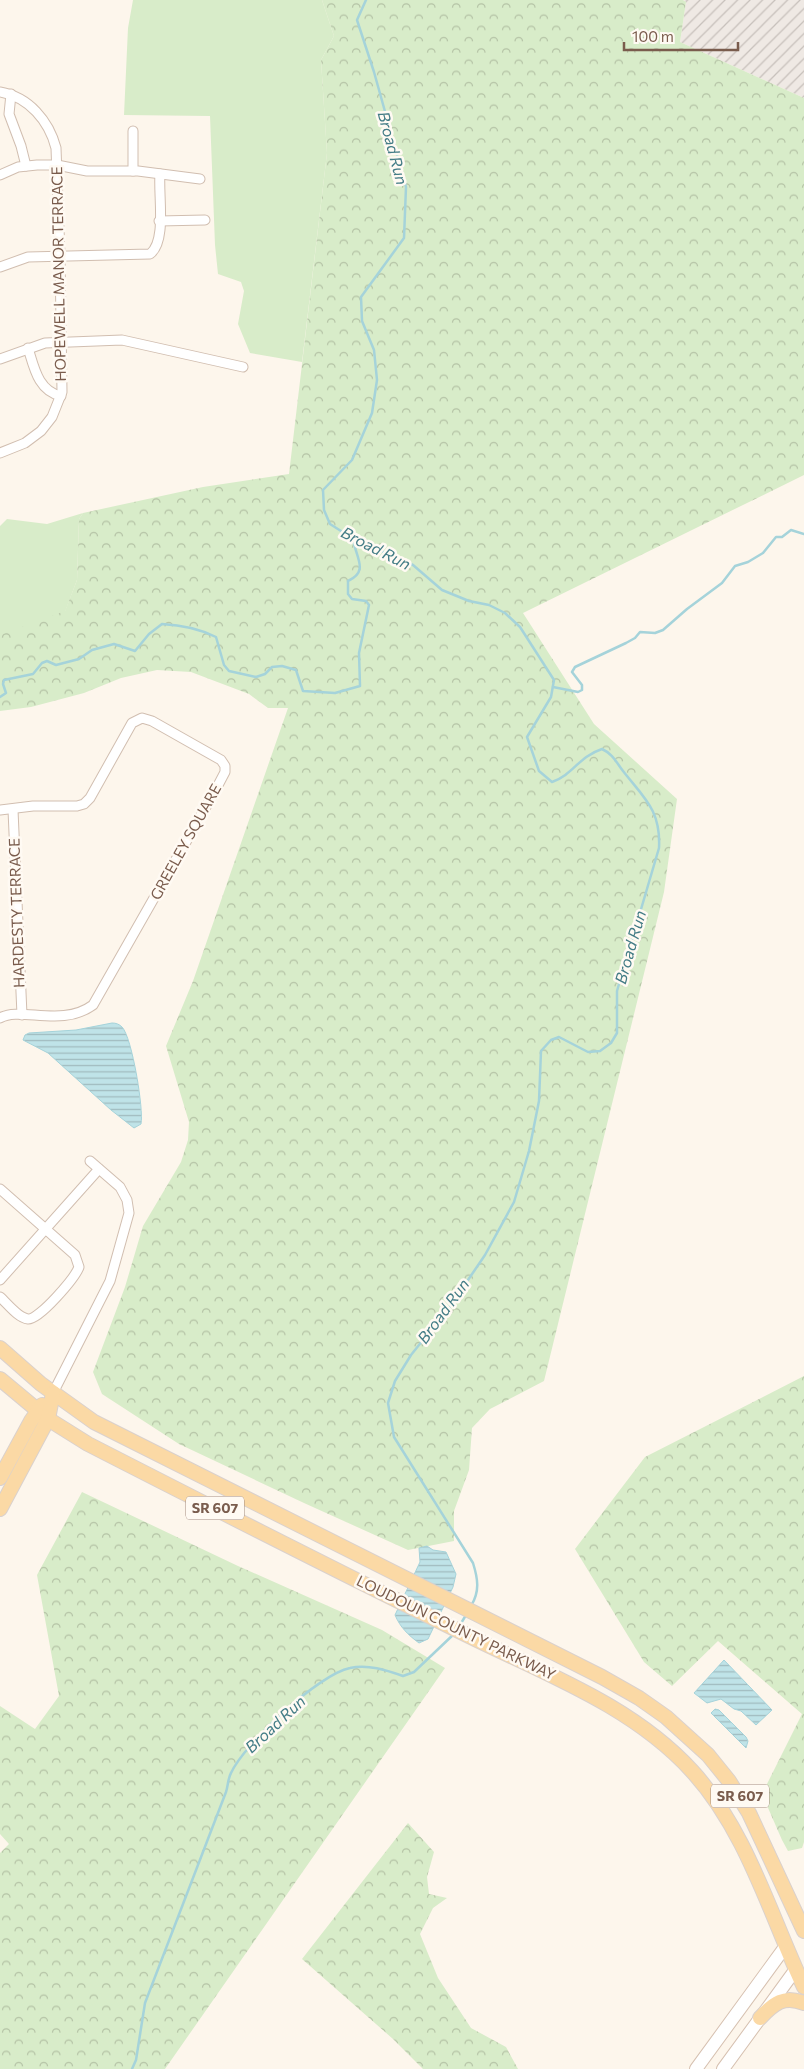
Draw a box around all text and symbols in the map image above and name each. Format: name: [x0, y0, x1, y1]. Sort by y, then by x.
scale bar: [624, 20, 738, 52]
text: 100 m: [632, 27, 674, 45]
water label: Broad Run: [375, 109, 412, 187]
street label: HOPEWELL MANOR TERRACE: [47, 166, 69, 382]
water label: Broad Run: [338, 522, 414, 573]
street label: GREELEY SQUARE: [146, 780, 225, 903]
street label: HARDESTY TERRACE: [4, 838, 28, 988]
water label: Broad Run: [610, 908, 649, 986]
water label: Broad Run: [413, 1275, 472, 1347]
road number: SR 607: [186, 1496, 244, 1520]
street label: LOUDOUN COUNTY PARKWAY: [354, 1571, 559, 1683]
water label: Broad Run: [241, 1691, 309, 1756]
road number: SR 607: [711, 1784, 769, 1808]

